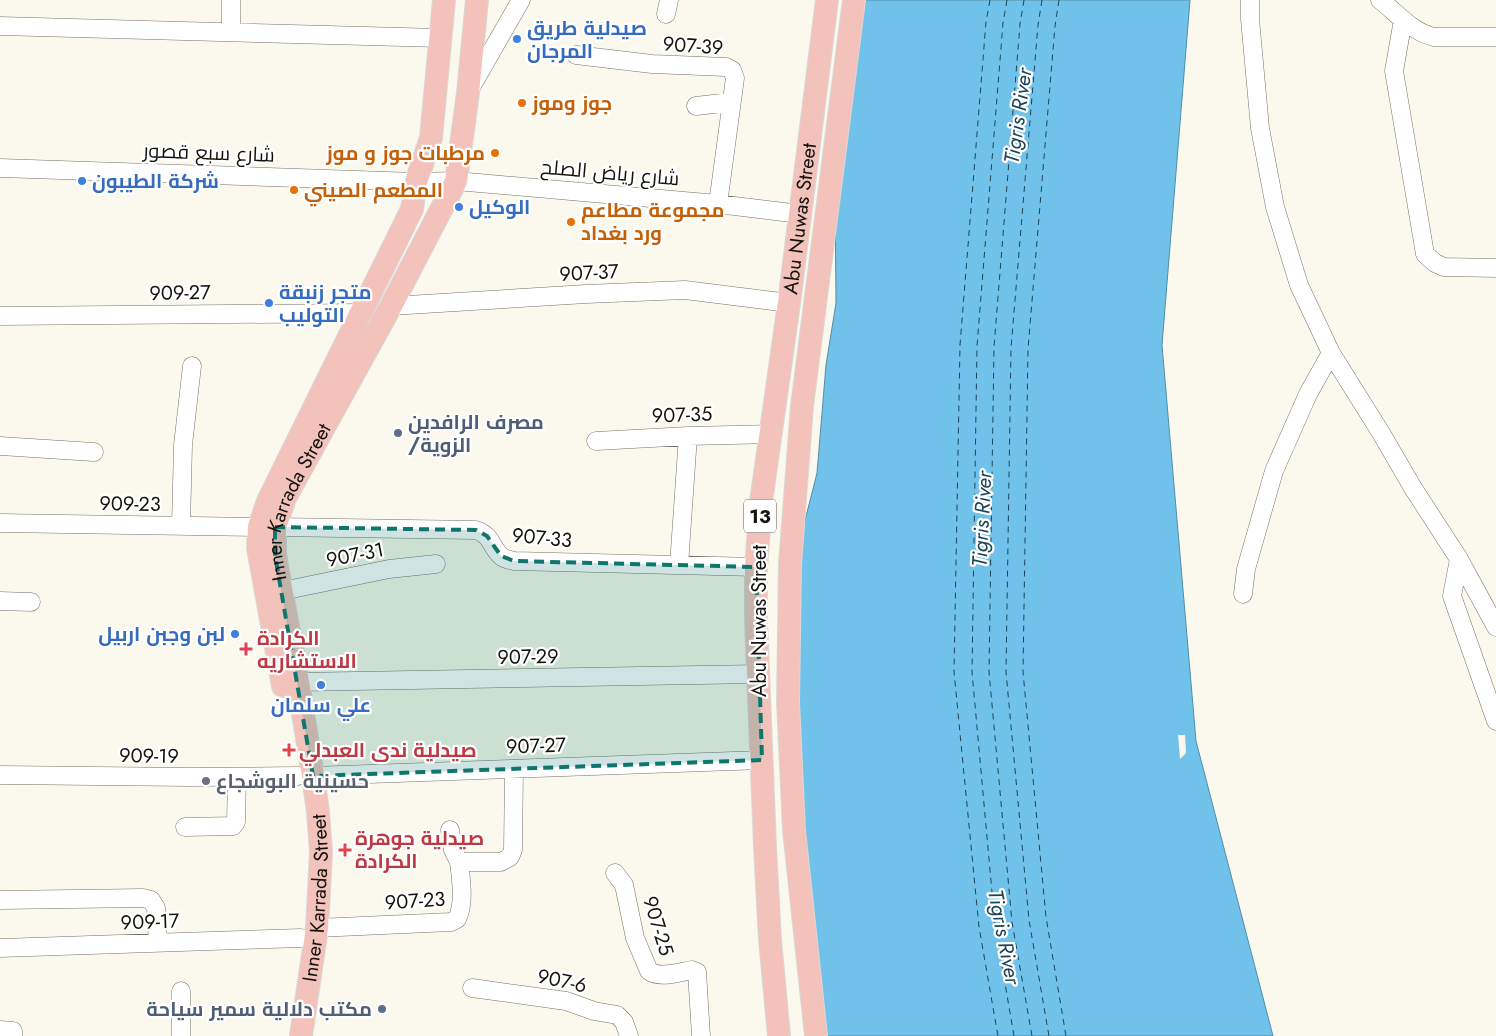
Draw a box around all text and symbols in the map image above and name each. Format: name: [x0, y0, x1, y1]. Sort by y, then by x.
place label: صيدلية طريق المرجان: [527, 14, 647, 66]
street label: 907-39: [662, 29, 724, 63]
marker: صيدلية طريق المرجان: [511, 33, 523, 45]
water label: Tigris River: [996, 65, 1040, 166]
place label: جوز وموز: [531, 89, 612, 118]
marker: جوز وموز: [516, 97, 528, 109]
street label: شارع سبع قصور: [142, 136, 275, 170]
place label: مرطبات جوز و موز: [325, 139, 485, 168]
street label: Abu Nuwas Street: [776, 141, 823, 296]
marker: مرطبات جوز و موز: [489, 147, 501, 159]
street label: شارع رياض الصلح: [539, 152, 681, 194]
place label: شركة الطيبون: [92, 167, 219, 196]
marker: شركة الطيبون: [76, 175, 88, 187]
place label: المطعم الصيني: [304, 176, 443, 207]
marker: المطعم الصيني: [288, 184, 300, 196]
place label: الوكيل: [469, 193, 530, 222]
place label: مجموعة مطاعم ورد بغداد: [581, 196, 725, 248]
marker: الوكيل: [453, 201, 465, 213]
marker: مجموعة مطاعم ورد بغداد: [565, 216, 577, 228]
street label: 907-37: [559, 257, 620, 289]
street label: 909-27: [149, 278, 211, 308]
place label: متجر زنبقة التوليب: [279, 278, 372, 330]
marker: متجر زنبقة التوليب: [263, 297, 275, 309]
street label: 907-35: [651, 399, 713, 431]
place label: مصرف الرافدين /الزوية: [408, 408, 544, 460]
street label: Inner Karrada Street: [260, 418, 338, 583]
marker: مصرف الرافدين /الزوية: [392, 427, 404, 439]
water label: Tigris River: [965, 469, 1000, 568]
street label: 909-23: [99, 489, 161, 519]
road number: 13: [744, 500, 776, 532]
street label: 907-33: [511, 521, 573, 555]
street label: 907-31: [324, 535, 386, 575]
street label: Abu Nuwas Street: [745, 545, 774, 697]
place label: لبن وجبن اربيل: [98, 620, 225, 649]
place label: الكرادة الاستشاريه: [257, 624, 357, 676]
marker: لبن وجبن اربيل: [229, 628, 241, 640]
marker: الكرادة الاستشاريه: [239, 642, 253, 656]
street label: 907-29: [497, 642, 559, 672]
marker: علي سلمان: [315, 679, 327, 691]
place label: علي سلمان: [271, 691, 371, 721]
street label: 907-27: [505, 730, 567, 762]
place label: صيدلية ندى العبدلي: [299, 736, 477, 766]
street label: 909-19: [119, 741, 179, 771]
marker: صيدلية ندى العبدلي: [283, 744, 295, 756]
place label: حسينية البوشجاع: [216, 767, 369, 796]
marker: حسينية البوشجاع: [200, 775, 212, 787]
street label: Inner Karrada Street: [295, 813, 336, 984]
place label: صيدلية جوهرة الكرادة: [355, 824, 484, 876]
marker: صيدلية جوهرة الكرادة: [339, 844, 351, 856]
street label: 907-23: [384, 884, 446, 918]
water label: Tigris River: [980, 887, 1028, 988]
street label: 907-25: [635, 893, 681, 959]
street label: 909-17: [120, 906, 180, 938]
street label: 907-6: [535, 962, 589, 1000]
place label: مكتب دلالية سمير سياحة: [146, 995, 372, 1024]
marker: مكتب دلالية سمير سياحة: [376, 1003, 388, 1015]

